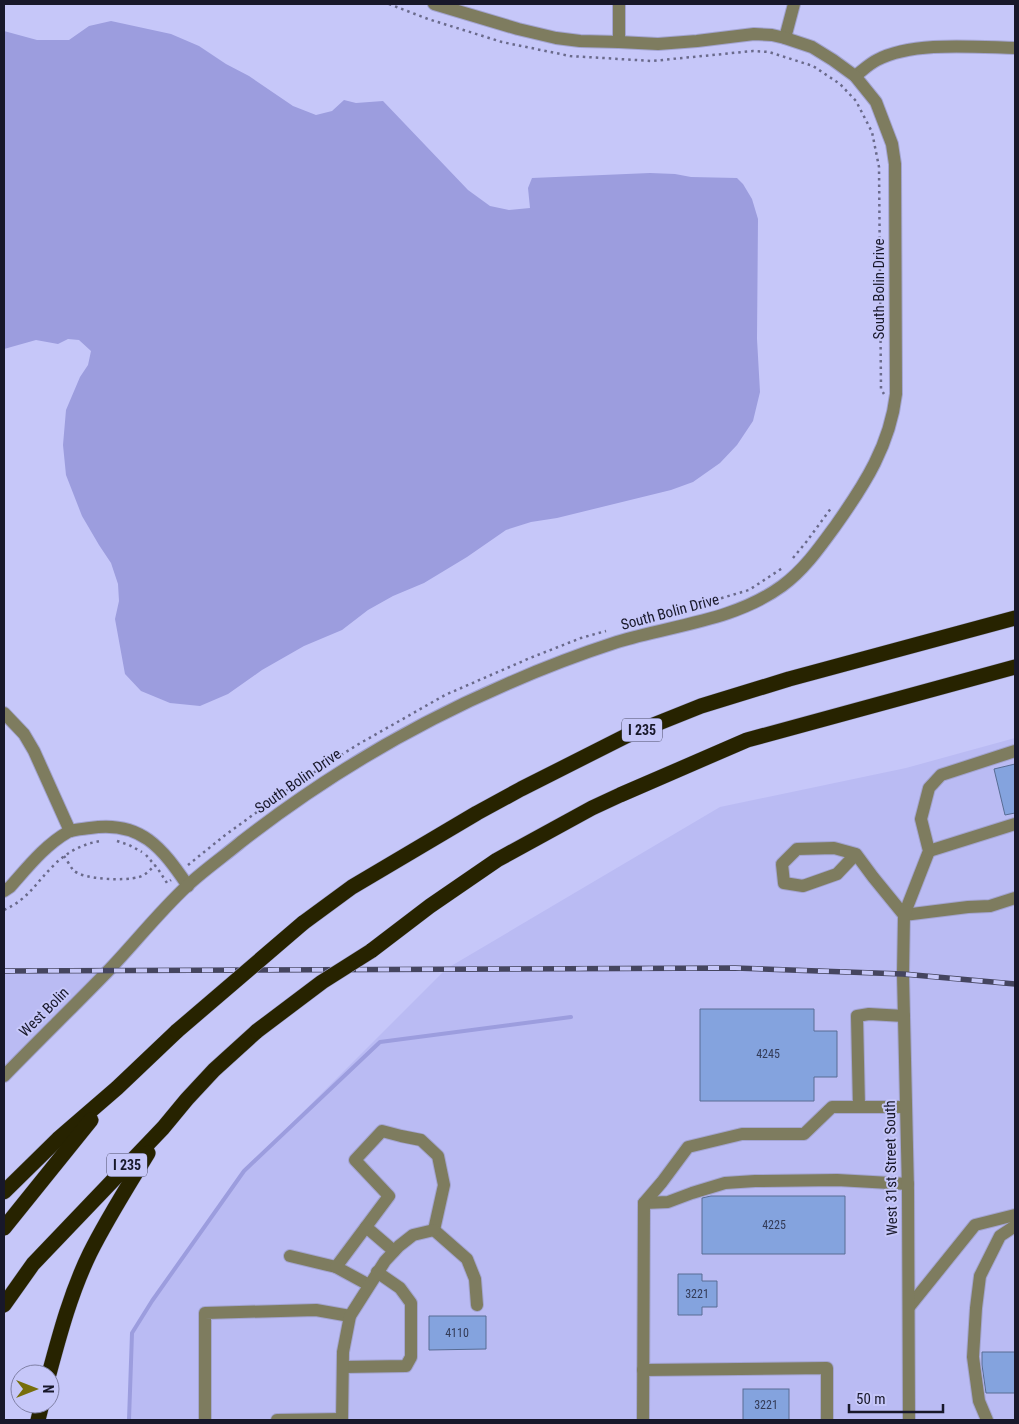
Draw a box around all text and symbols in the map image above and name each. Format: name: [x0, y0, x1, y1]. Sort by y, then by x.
street label: South Bolin Drive: [870, 239, 888, 339]
street label: South Bolin Drive: [619, 590, 721, 634]
road number: I 235: [622, 718, 662, 742]
street label: South Bolin Drive: [252, 745, 344, 817]
street label: West Bolin: [15, 983, 73, 1041]
house number: 4245: [756, 1047, 780, 1061]
street label: West 31st Street South: [881, 1100, 901, 1236]
road number: I 235: [107, 1154, 147, 1176]
house number: 4225: [762, 1218, 786, 1232]
house number: 3221: [685, 1287, 709, 1301]
house number: 4110: [445, 1326, 469, 1340]
north arrow: [10, 1364, 60, 1414]
scale bar: [849, 1382, 943, 1414]
text: N: [40, 1385, 56, 1393]
text: 50 m: [856, 1390, 886, 1408]
house number: 3221: [754, 1398, 778, 1412]

